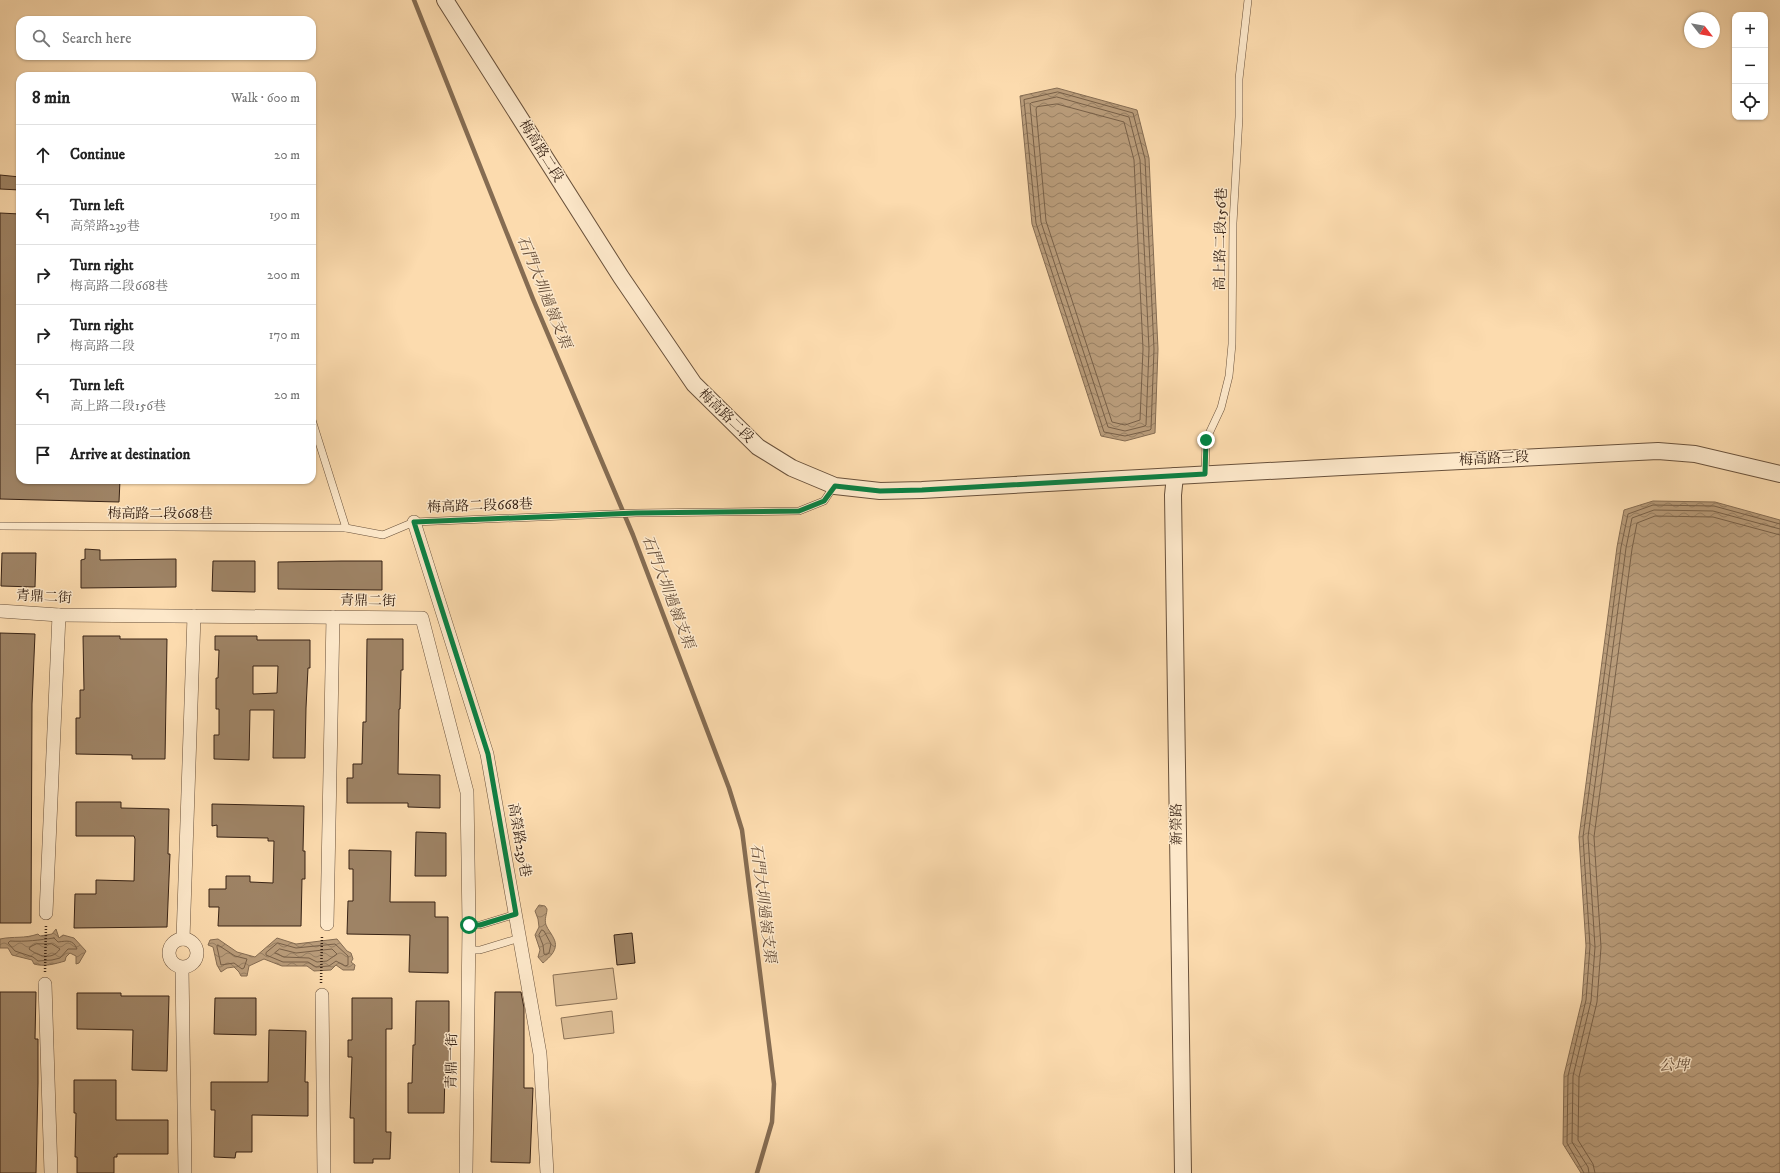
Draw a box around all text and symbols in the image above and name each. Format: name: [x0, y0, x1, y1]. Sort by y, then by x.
north arrow: [1684, 12, 1720, 48]
map controls: [1732, 12, 1768, 120]
button: +: [1732, 12, 1768, 48]
search box: [16, 16, 316, 60]
icon: search: [30, 27, 52, 49]
text: Search here: [62, 29, 131, 48]
button: −: [1732, 48, 1768, 84]
button: locate: [1732, 84, 1768, 120]
text: 8 min: [32, 87, 70, 109]
text: Walk · 600 m: [231, 90, 300, 106]
street label: 梅高路二段: [515, 117, 567, 185]
icon: ahead: [32, 144, 54, 166]
text: Continue: [70, 145, 125, 164]
text: 20 m: [274, 147, 300, 163]
street label: 高上路二段156巷: [1211, 187, 1231, 291]
text: Turn left: [70, 196, 124, 215]
icon: left: [32, 204, 54, 226]
text: 190 m: [269, 207, 300, 223]
text: 高榮路239巷: [70, 218, 140, 234]
water label: 石門大圳過嶺支渠: [513, 233, 576, 353]
text: Turn right: [70, 256, 133, 275]
icon: right: [32, 264, 54, 286]
text: 200 m: [267, 267, 300, 283]
text: 梅高路二段668巷: [70, 278, 168, 294]
text: Turn right: [70, 316, 133, 335]
icon: right: [32, 324, 54, 346]
text: 170 m: [269, 327, 300, 343]
text: 梅高路二段: [70, 338, 135, 354]
text: Turn left: [70, 376, 124, 395]
icon: left: [32, 384, 54, 406]
street label: 梅高路二段: [695, 385, 757, 447]
text: 20 m: [274, 387, 300, 403]
text: 高上路二段156巷: [70, 398, 166, 414]
route end: [1197, 431, 1215, 449]
icon: arrive: [32, 444, 54, 466]
text: Arrive at destination: [70, 445, 190, 464]
street label: 梅高路三段: [1459, 448, 1529, 470]
street label: 梅高路二段668巷: [427, 495, 533, 517]
street label: 梅高路二段668巷: [107, 505, 213, 523]
water label: 石門大圳過嶺支渠: [638, 533, 699, 653]
street label: 青鼎二街: [16, 587, 72, 607]
street label: 青鼎二街: [340, 592, 396, 610]
street label: 高榮路239巷: [504, 801, 534, 879]
street label: 新榮路: [1168, 803, 1186, 845]
water label: 石門大圳過嶺支渠: [746, 842, 780, 966]
route start: [460, 916, 478, 934]
street label: 青鼎一街: [443, 1033, 461, 1089]
water label: 公埤: [1659, 1056, 1691, 1075]

